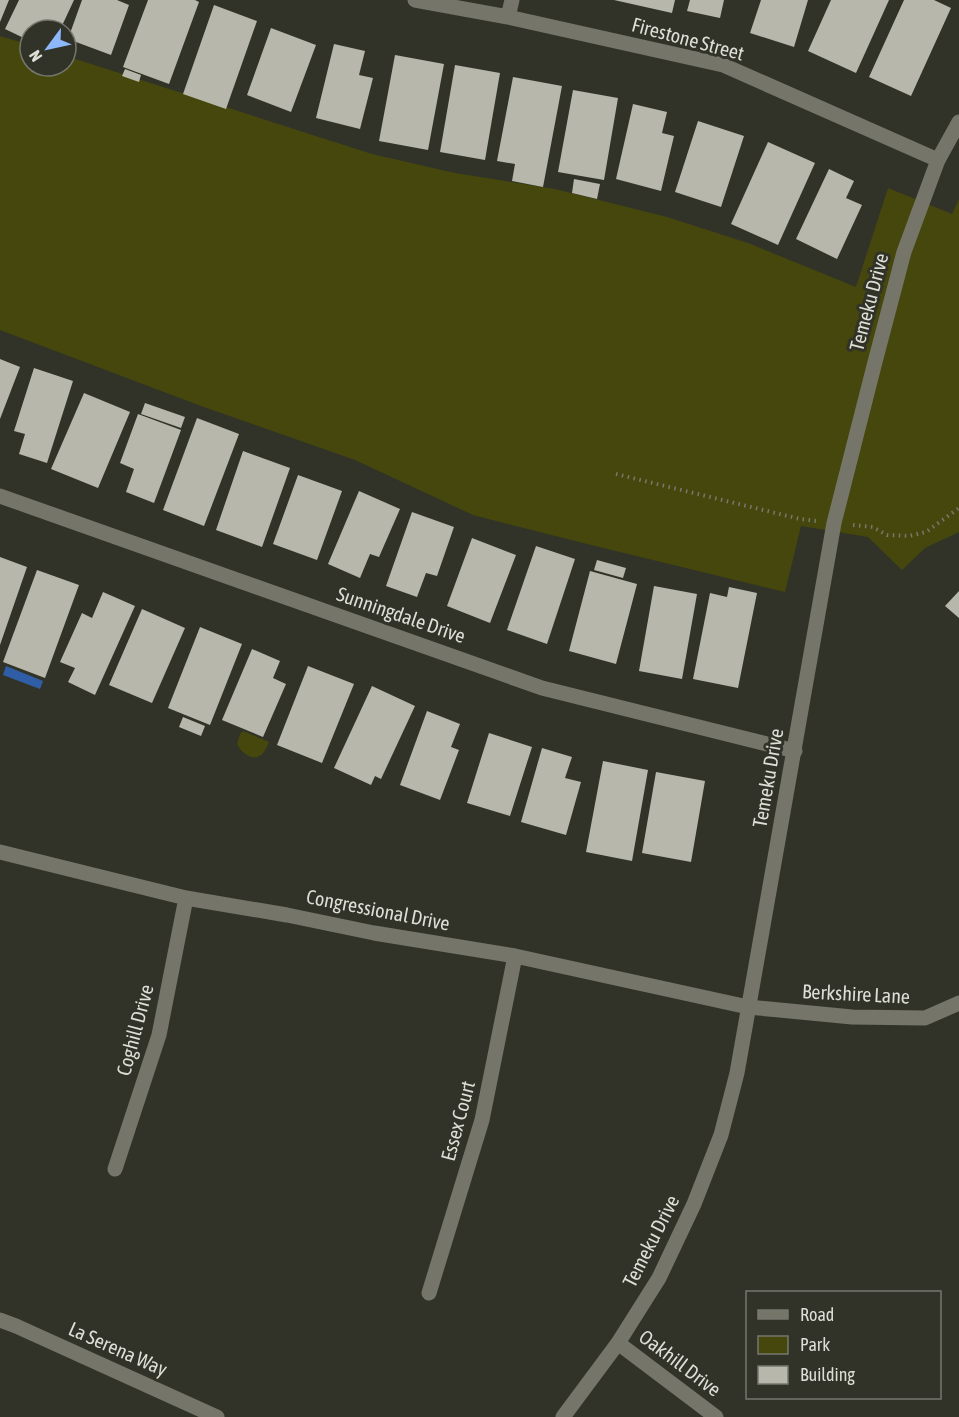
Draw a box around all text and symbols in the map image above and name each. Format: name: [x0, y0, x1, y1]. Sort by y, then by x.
street label: Firestone Street: [630, 13, 747, 65]
north arrow: [18, 18, 78, 78]
text: N: [25, 47, 46, 65]
street label: Temeku Drive: [844, 251, 893, 353]
street label: Sunningdale Drive: [334, 582, 468, 647]
street label: Temeku Drive: [747, 727, 788, 829]
street label: Congressional Drive: [304, 884, 452, 935]
street label: Berkshire Lane: [801, 979, 911, 1008]
street label: Coghill Drive: [111, 982, 158, 1078]
street label: Essex Court: [436, 1078, 479, 1163]
street label: Temeku Drive: [618, 1191, 684, 1291]
legend: [746, 1291, 941, 1399]
text: Road: [800, 1304, 834, 1325]
street label: La Serena Way: [65, 1317, 171, 1380]
street label: Oakhill Drive: [635, 1324, 726, 1401]
text: Park: [800, 1334, 830, 1355]
text: Building: [800, 1364, 855, 1385]

